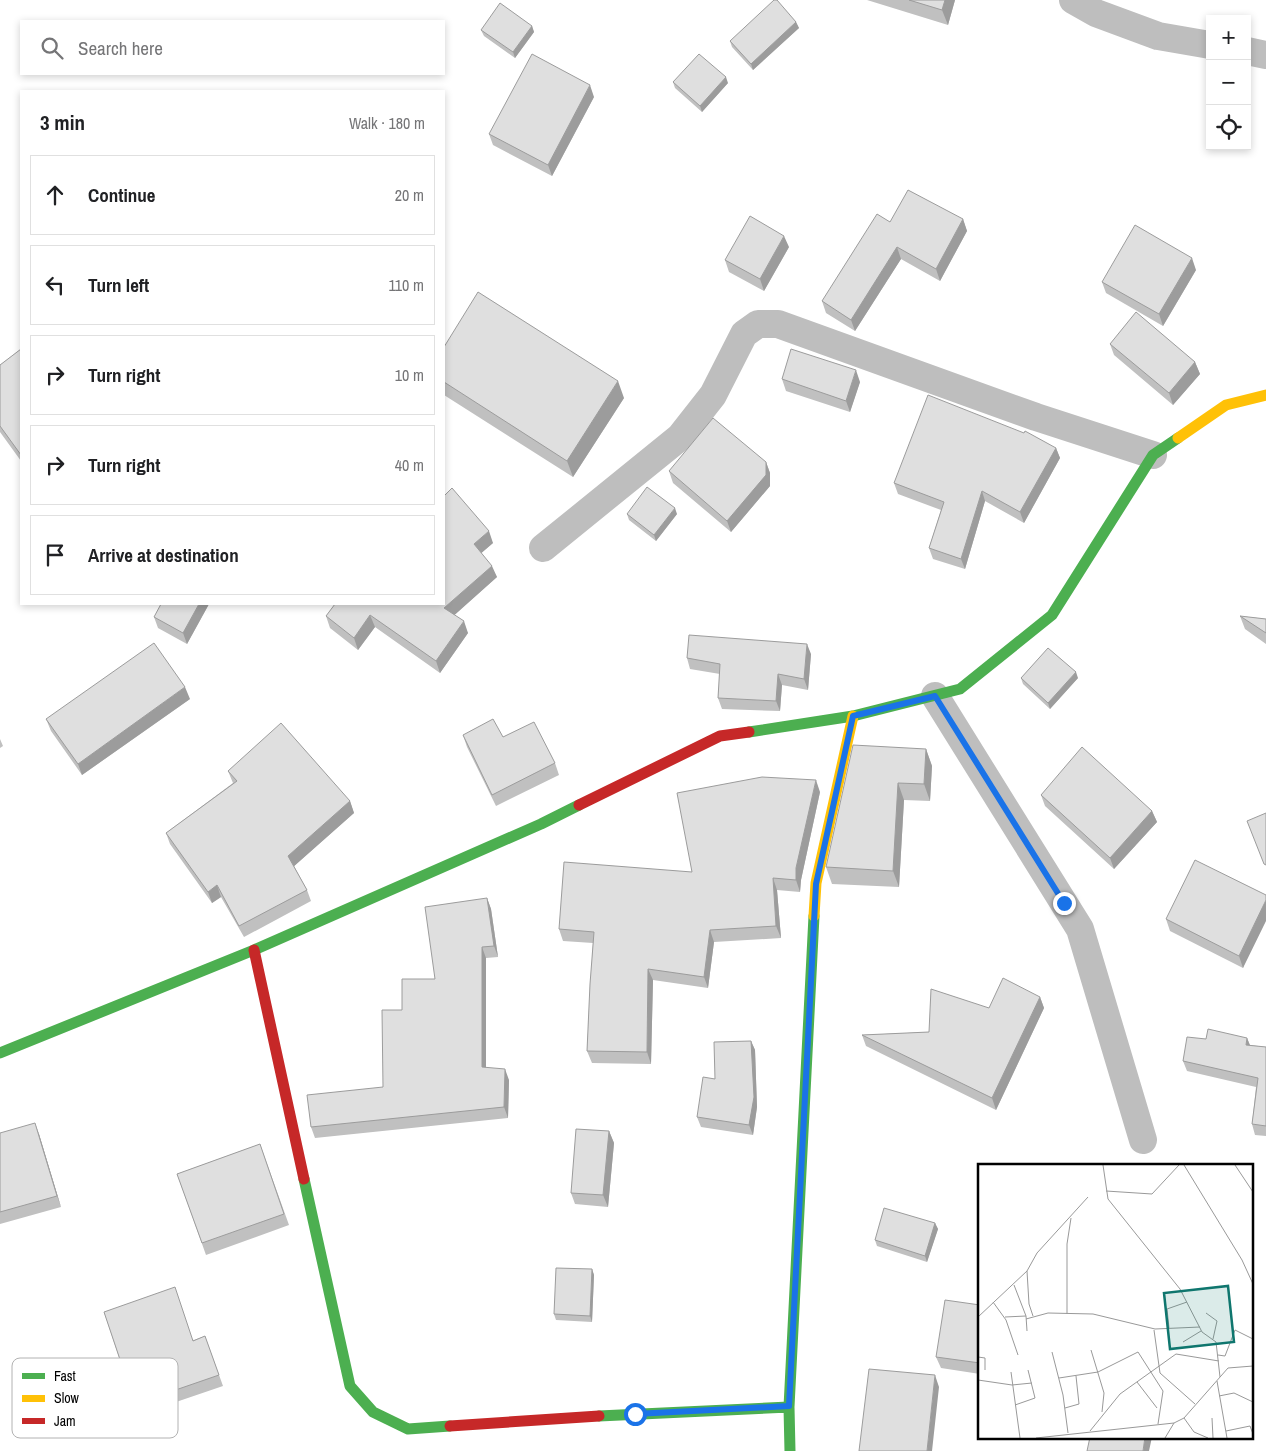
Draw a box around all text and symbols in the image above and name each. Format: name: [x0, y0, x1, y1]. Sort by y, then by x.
map controls: [1206, 15, 1251, 150]
button: +: [1206, 15, 1251, 60]
search box: [20, 20, 445, 75]
icon: search: [38, 34, 66, 62]
text: Search here: [78, 35, 163, 61]
button: −: [1206, 60, 1251, 105]
button: locate: [1206, 105, 1251, 150]
text: 3 min: [40, 108, 85, 137]
text: Walk · 180 m: [349, 112, 425, 134]
icon: ahead: [41, 181, 69, 209]
text: Continue: [88, 182, 156, 208]
text: 20 m: [395, 184, 424, 206]
icon: left: [41, 271, 69, 299]
text: Turn left: [88, 272, 149, 298]
text: 110 m: [388, 274, 424, 296]
icon: right: [41, 361, 69, 389]
text: Turn right: [88, 362, 160, 388]
text: 10 m: [395, 364, 424, 386]
icon: right: [41, 451, 69, 479]
text: Turn right: [88, 452, 160, 478]
text: 40 m: [395, 454, 424, 476]
icon: arrive: [41, 541, 69, 569]
text: Arrive at destination: [88, 542, 239, 568]
route end: [1053, 892, 1076, 915]
inset map: [978, 1164, 1254, 1438]
legend: [12, 1358, 178, 1438]
text: Fast: [54, 1367, 76, 1385]
text: Slow: [54, 1389, 80, 1407]
route start: [624, 1403, 647, 1426]
text: Jam: [54, 1412, 76, 1430]

